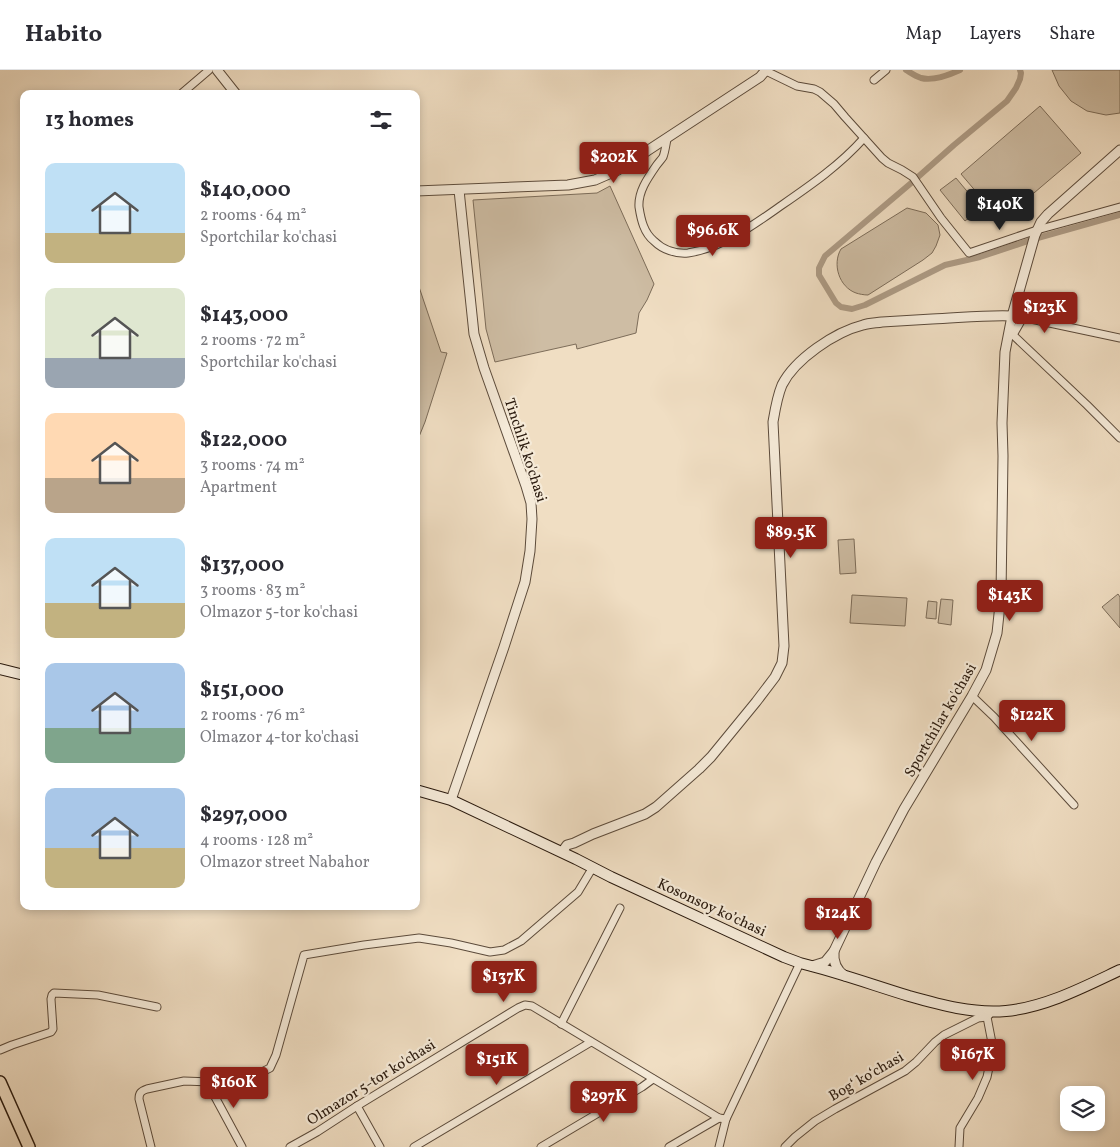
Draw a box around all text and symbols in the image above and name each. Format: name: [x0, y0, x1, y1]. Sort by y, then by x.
text: Habito: [25, 18, 102, 52]
text: Map: [905, 22, 941, 47]
text: Layers: [969, 22, 1021, 47]
text: Share: [1049, 22, 1095, 47]
text: 13 homes: [45, 106, 134, 135]
icon: filters: [367, 106, 395, 134]
pin: $202K: [579, 142, 649, 184]
text: $202K: [591, 147, 637, 169]
text: $140,000: [200, 176, 291, 205]
icon: home: [85, 183, 145, 243]
pin: $140K: [965, 189, 1035, 231]
text: $140K: [977, 194, 1023, 216]
text: 2 rooms · 64 m²: [200, 205, 307, 227]
pin: $96.6K: [672, 214, 754, 257]
text: $96.6K: [687, 220, 739, 242]
text: Sportchilar ko'chasi: [200, 227, 337, 249]
pin: $123K: [1010, 292, 1080, 334]
text: $123K: [1023, 297, 1067, 319]
text: $143,000: [200, 301, 288, 330]
icon: home: [85, 308, 145, 368]
text: 2 rooms · 72 m²: [200, 330, 305, 352]
text: Sportchilar ko'chasi: [200, 352, 337, 374]
street label: Tinchlik ko'chasi: [498, 396, 551, 505]
text: $122,000: [200, 426, 287, 455]
icon: home: [85, 433, 145, 493]
text: 3 rooms · 74 m²: [200, 455, 305, 477]
text: Apartment: [200, 477, 277, 499]
pin: $89.5K: [750, 516, 832, 559]
text: $89.5K: [766, 522, 816, 544]
text: $137,000: [200, 551, 284, 580]
icon: home: [85, 558, 145, 618]
text: 3 rooms · 83 m²: [200, 580, 305, 602]
pin: $143K: [975, 580, 1045, 622]
text: $143K: [988, 585, 1032, 607]
text: Olmazor 5-tor ko'chasi: [200, 602, 358, 624]
street label: Sportchilar ko'chasi: [900, 660, 983, 782]
text: $151,000: [200, 676, 284, 705]
icon: home: [85, 683, 145, 743]
pin: $122K: [997, 700, 1067, 742]
text: 2 rooms · 76 m²: [200, 705, 305, 727]
text: $122K: [1010, 705, 1054, 727]
text: Olmazor 4-tor ko'chasi: [200, 727, 359, 749]
text: $297,000: [200, 801, 287, 830]
icon: home: [85, 808, 145, 868]
text: 4 rooms · 128 m²: [200, 830, 313, 852]
text: Olmazor street Nabahor: [200, 852, 370, 874]
street label: Kosonsoy ko’chasi: [654, 874, 769, 943]
pin: $124K: [803, 898, 873, 940]
text: $124K: [816, 903, 860, 925]
pin: $137K: [469, 960, 539, 1003]
text: $137K: [483, 966, 525, 988]
street label: Olmazor 5-tor ko'chasi: [303, 1035, 440, 1131]
pin: $167K: [938, 1038, 1008, 1081]
pin: $151K: [462, 1044, 532, 1086]
text: $167K: [951, 1044, 995, 1066]
street label: Bogʻ koʻchasi: [825, 1047, 908, 1107]
text: $151K: [476, 1049, 518, 1071]
pin: $160K: [199, 1066, 269, 1109]
text: $160K: [211, 1072, 257, 1094]
pin: $297K: [569, 1080, 639, 1123]
text: $297K: [581, 1086, 627, 1108]
map controls: [1060, 1086, 1105, 1131]
button: layers: [1060, 1086, 1105, 1131]

